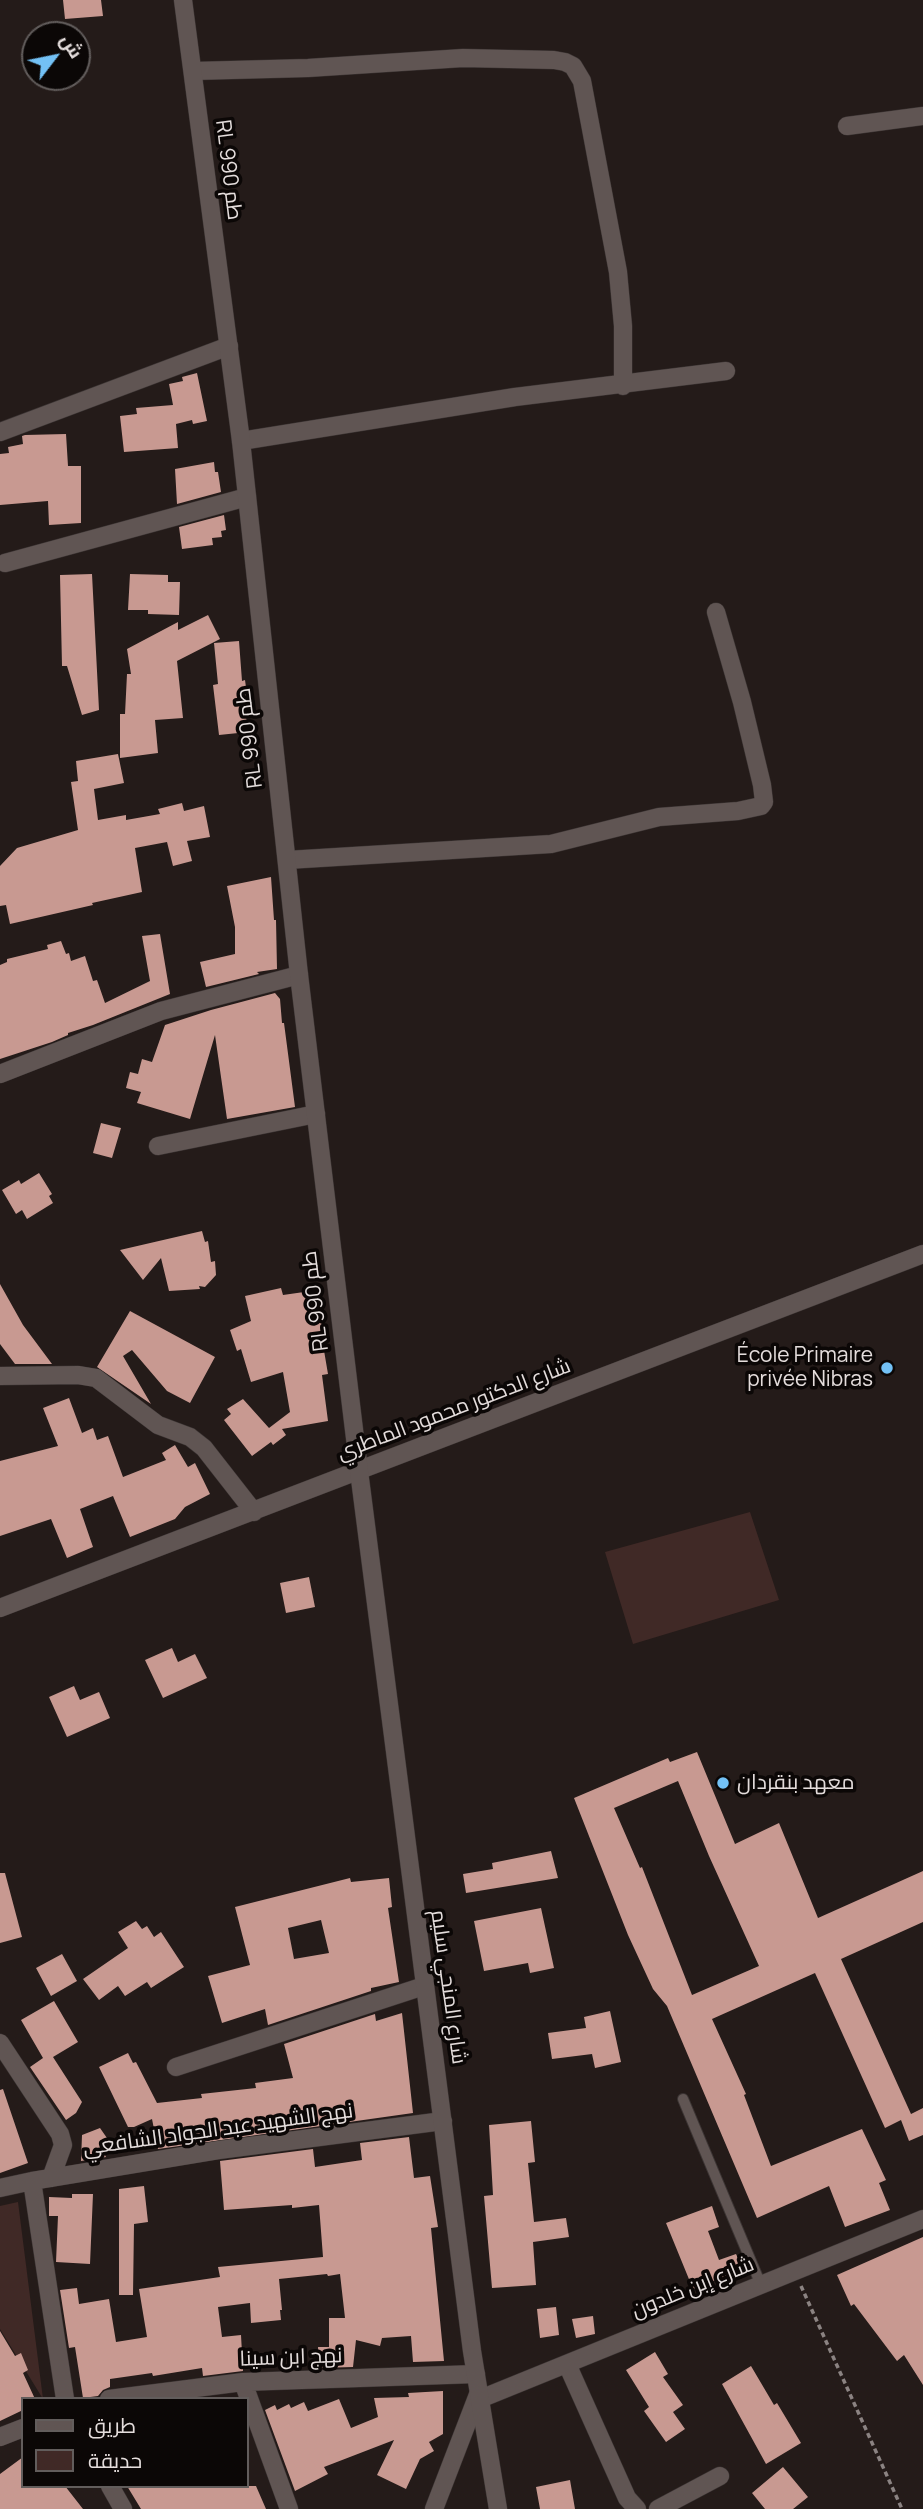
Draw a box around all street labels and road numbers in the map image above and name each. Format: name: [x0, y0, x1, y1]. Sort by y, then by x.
street label: RL طم 990: [209, 119, 247, 221]
street label: RL طم 990: [231, 687, 269, 789]
street label: RL طم 990: [297, 1250, 335, 1352]
street label: شارع الدكتور محمود الماطري: [334, 1354, 574, 1466]
street label: شارع المنجي سليم: [425, 1908, 471, 2066]
street label: نهج الشهيد عبد الجواد الشافعي: [81, 2099, 355, 2161]
street label: شارع إبن خلدون: [628, 2252, 758, 2324]
street label: نهج ابن سينا: [239, 2344, 343, 2372]

